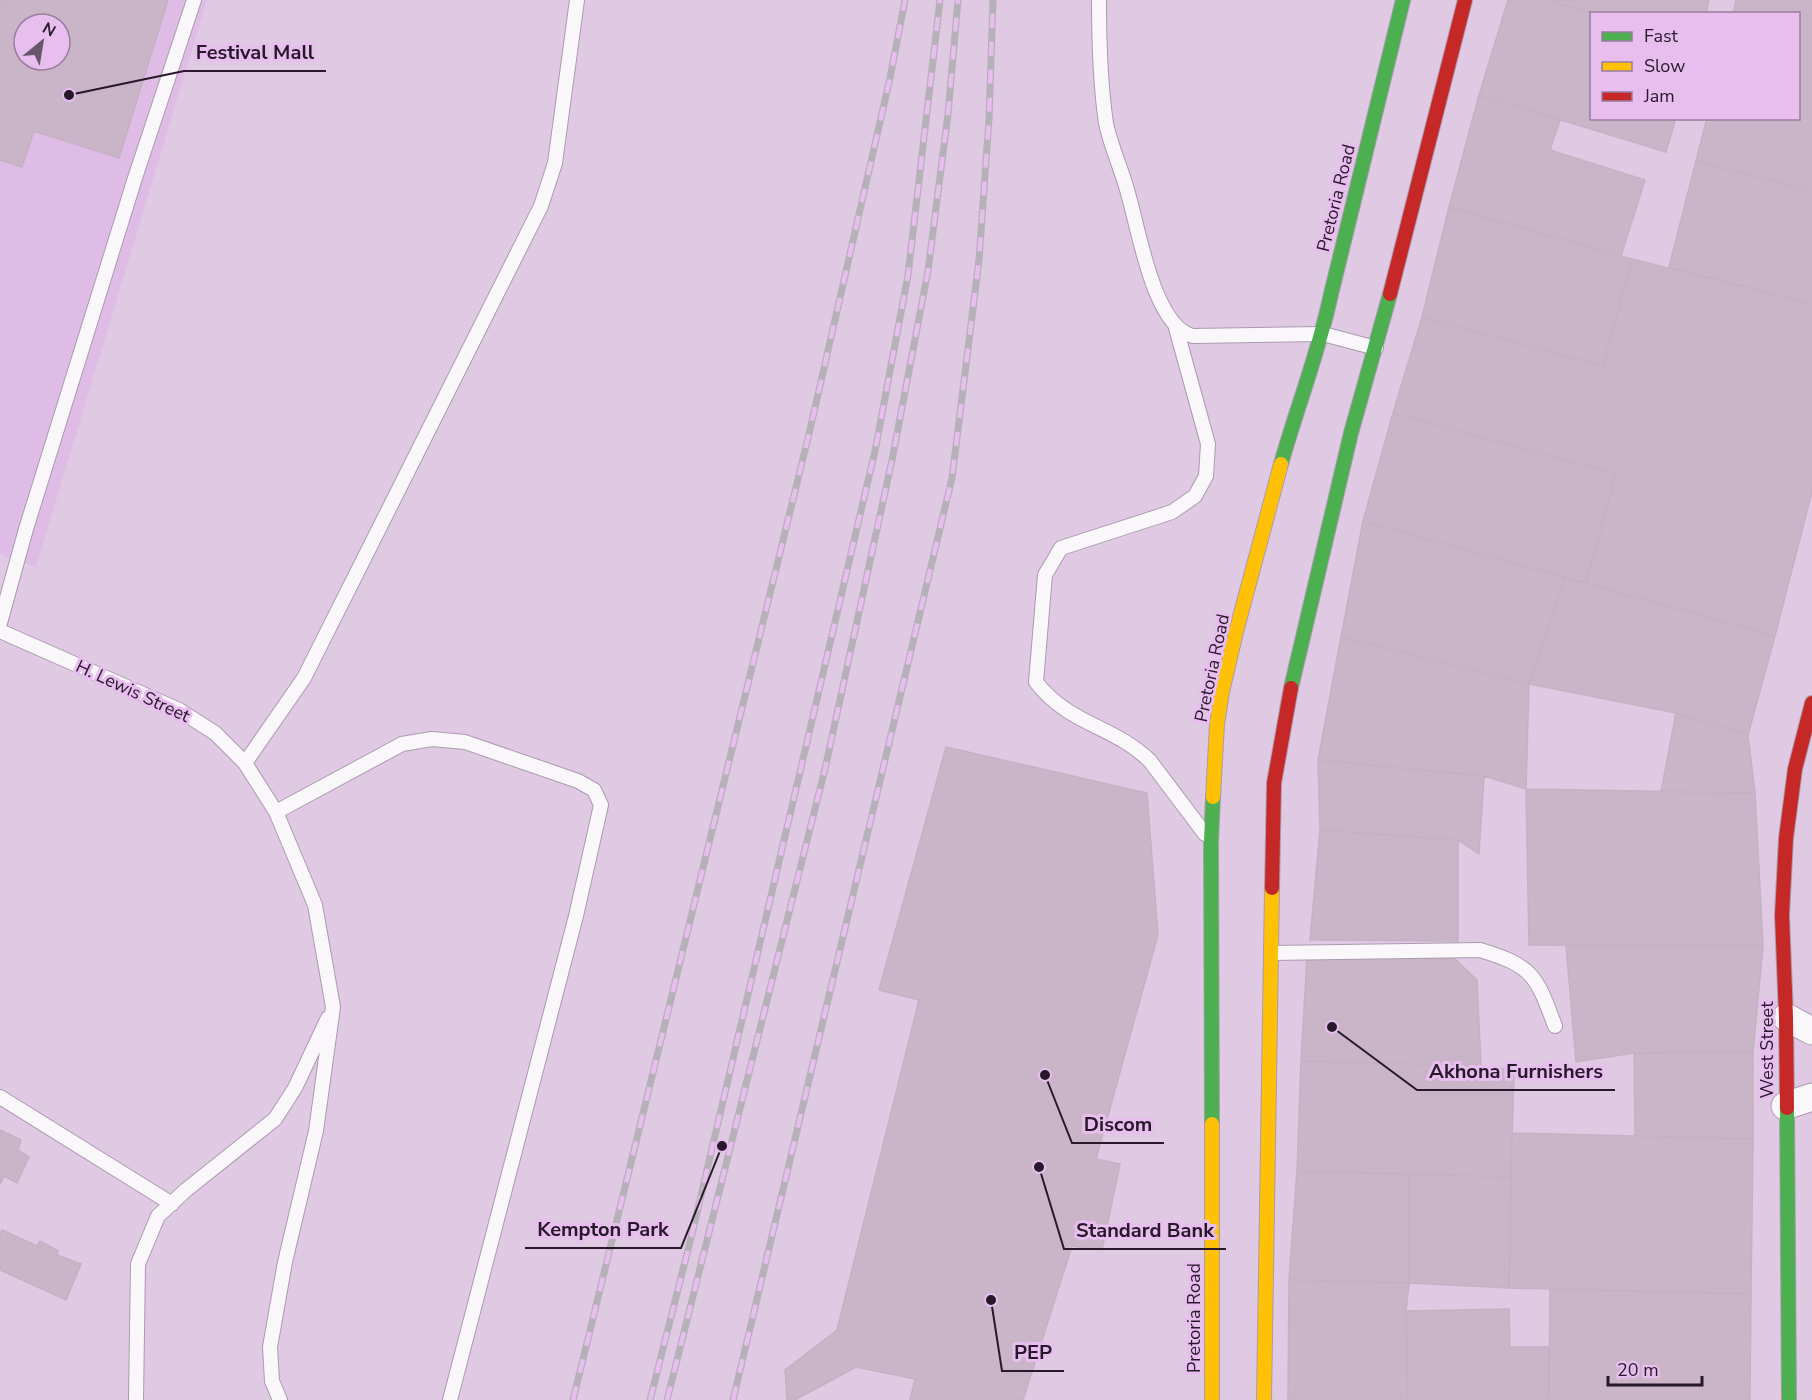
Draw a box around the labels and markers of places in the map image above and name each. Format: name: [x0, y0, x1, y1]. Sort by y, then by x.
callout: Festival Mall: [184, 33, 326, 71]
callout: Akhona Furnishers: [1417, 1052, 1615, 1090]
callout: Discom: [1072, 1105, 1164, 1143]
callout: Kempton Park: [525, 1210, 681, 1248]
callout: Standard Bank: [1064, 1211, 1226, 1249]
callout: PEP: [1002, 1333, 1064, 1371]

